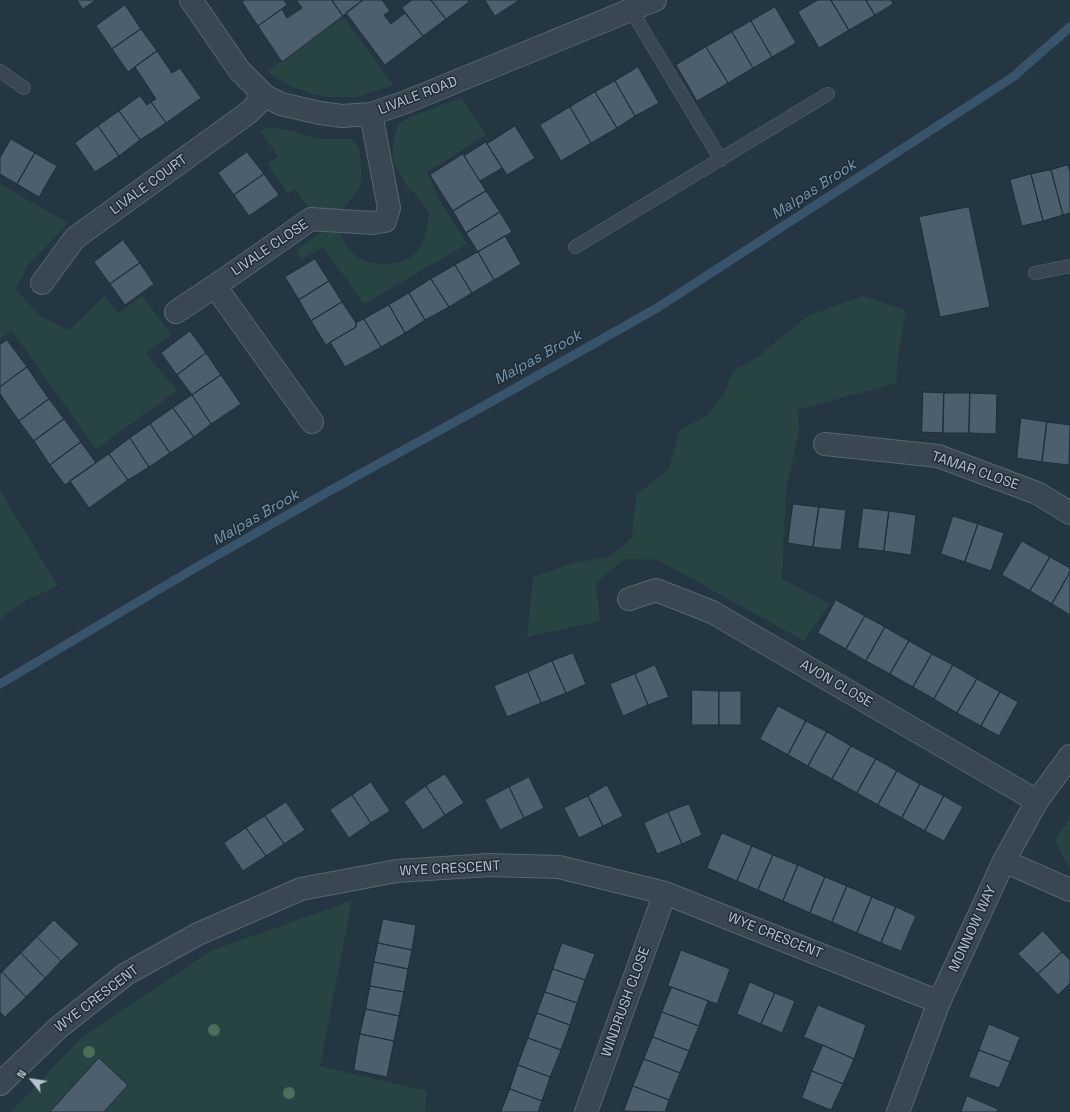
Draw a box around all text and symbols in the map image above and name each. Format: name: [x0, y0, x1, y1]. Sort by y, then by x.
street label: LIVALE ROAD: [376, 73, 460, 119]
street label: LIVALE COURT: [107, 151, 191, 219]
water label: Malpas Brook: [768, 156, 860, 224]
street label: LIVALE CLOSE: [228, 216, 312, 280]
water label: Malpas Brook: [491, 327, 585, 389]
street label: TAMAR CLOSE: [929, 448, 1021, 494]
water label: Malpas Brook: [209, 486, 303, 550]
street label: AVON CLOSE: [797, 656, 875, 712]
street label: WYE CRESCENT: [399, 858, 501, 880]
street label: MONNOW WAY: [946, 883, 1000, 975]
street label: WYE CRESCENT: [725, 909, 825, 963]
street label: WINDRUSH CLOSE: [598, 945, 654, 1059]
street label: WYE CRESCENT: [52, 962, 142, 1036]
north arrow: [12, 1060, 52, 1100]
text: N: [14, 1067, 30, 1081]

